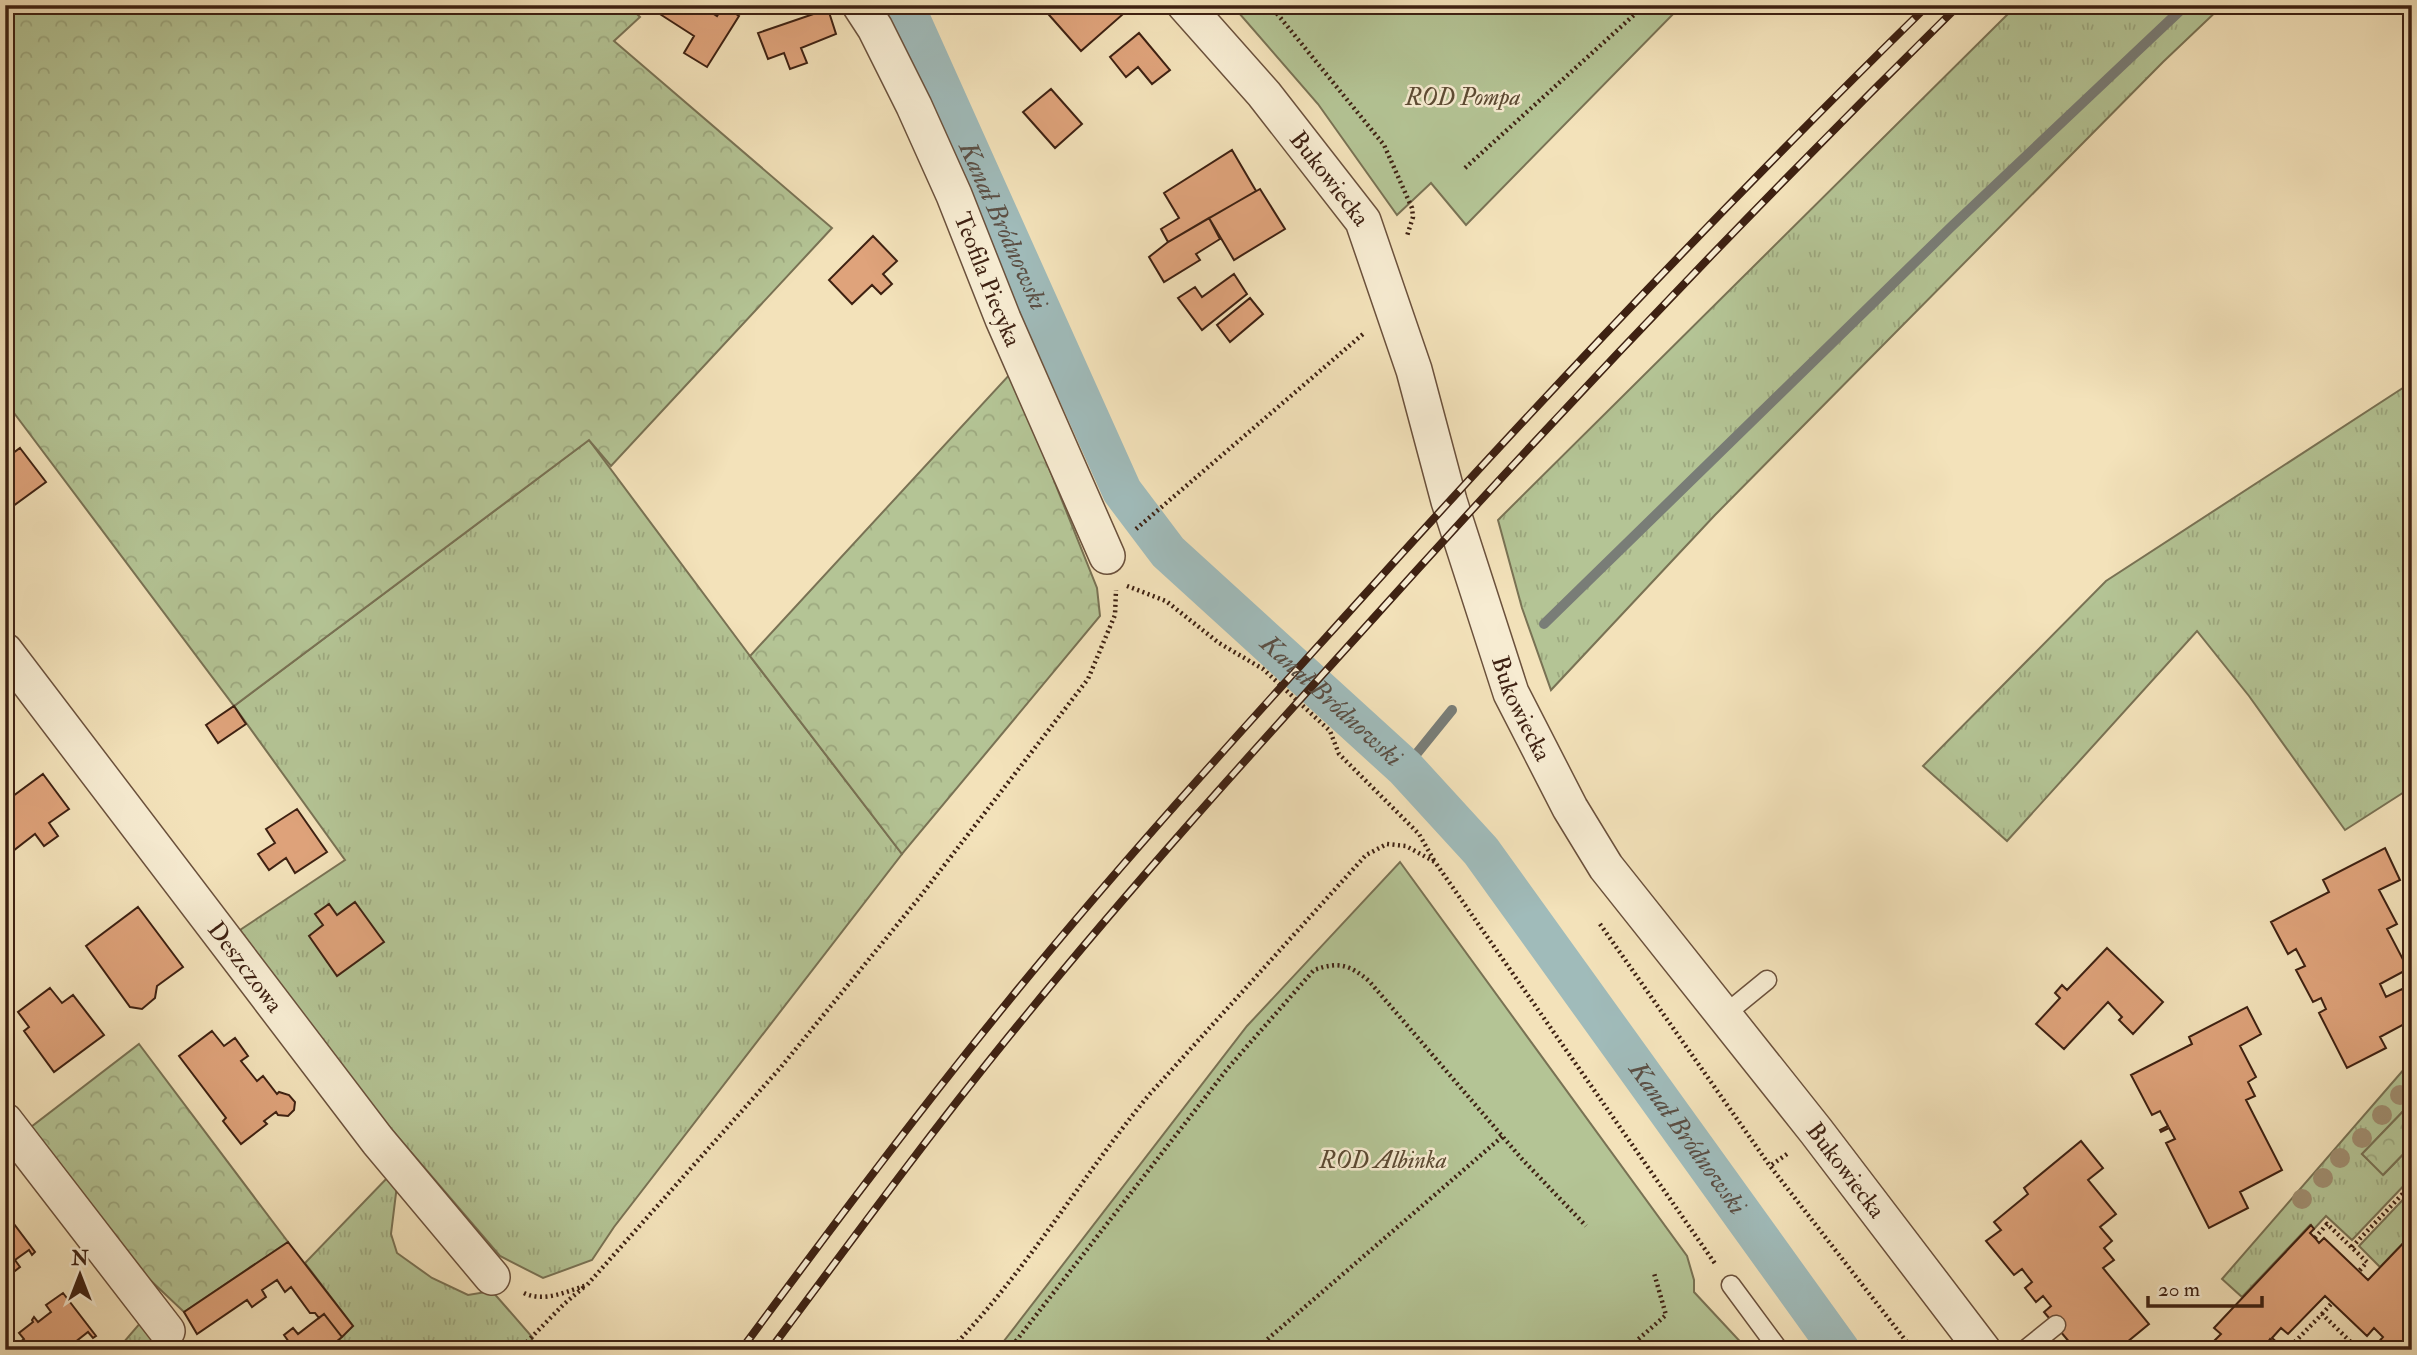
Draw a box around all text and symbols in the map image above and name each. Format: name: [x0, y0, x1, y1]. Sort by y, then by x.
park label: ROD Pompa: [1404, 82, 1521, 113]
street label: Bukowiecka: [1283, 124, 1377, 233]
water label: Kanał Bródnowski: [951, 135, 1055, 315]
street label: Teofila Piecyka: [947, 208, 1029, 352]
water label: Kanał Bródnowski: [1252, 627, 1409, 774]
street label: Bukowiecka: [1485, 652, 1559, 767]
street label: Deszczowa: [201, 915, 291, 1020]
water label: Kanał Bródnowski: [1621, 1054, 1753, 1221]
street label: Bukowiecka: [1799, 1116, 1893, 1225]
park label: ROD Albinka: [1318, 1145, 1447, 1176]
north arrow: [46, 1240, 116, 1310]
text: N: [70, 1247, 89, 1271]
scale bar: [2148, 1264, 2261, 1308]
text: 20 m: [2158, 1276, 2200, 1303]

